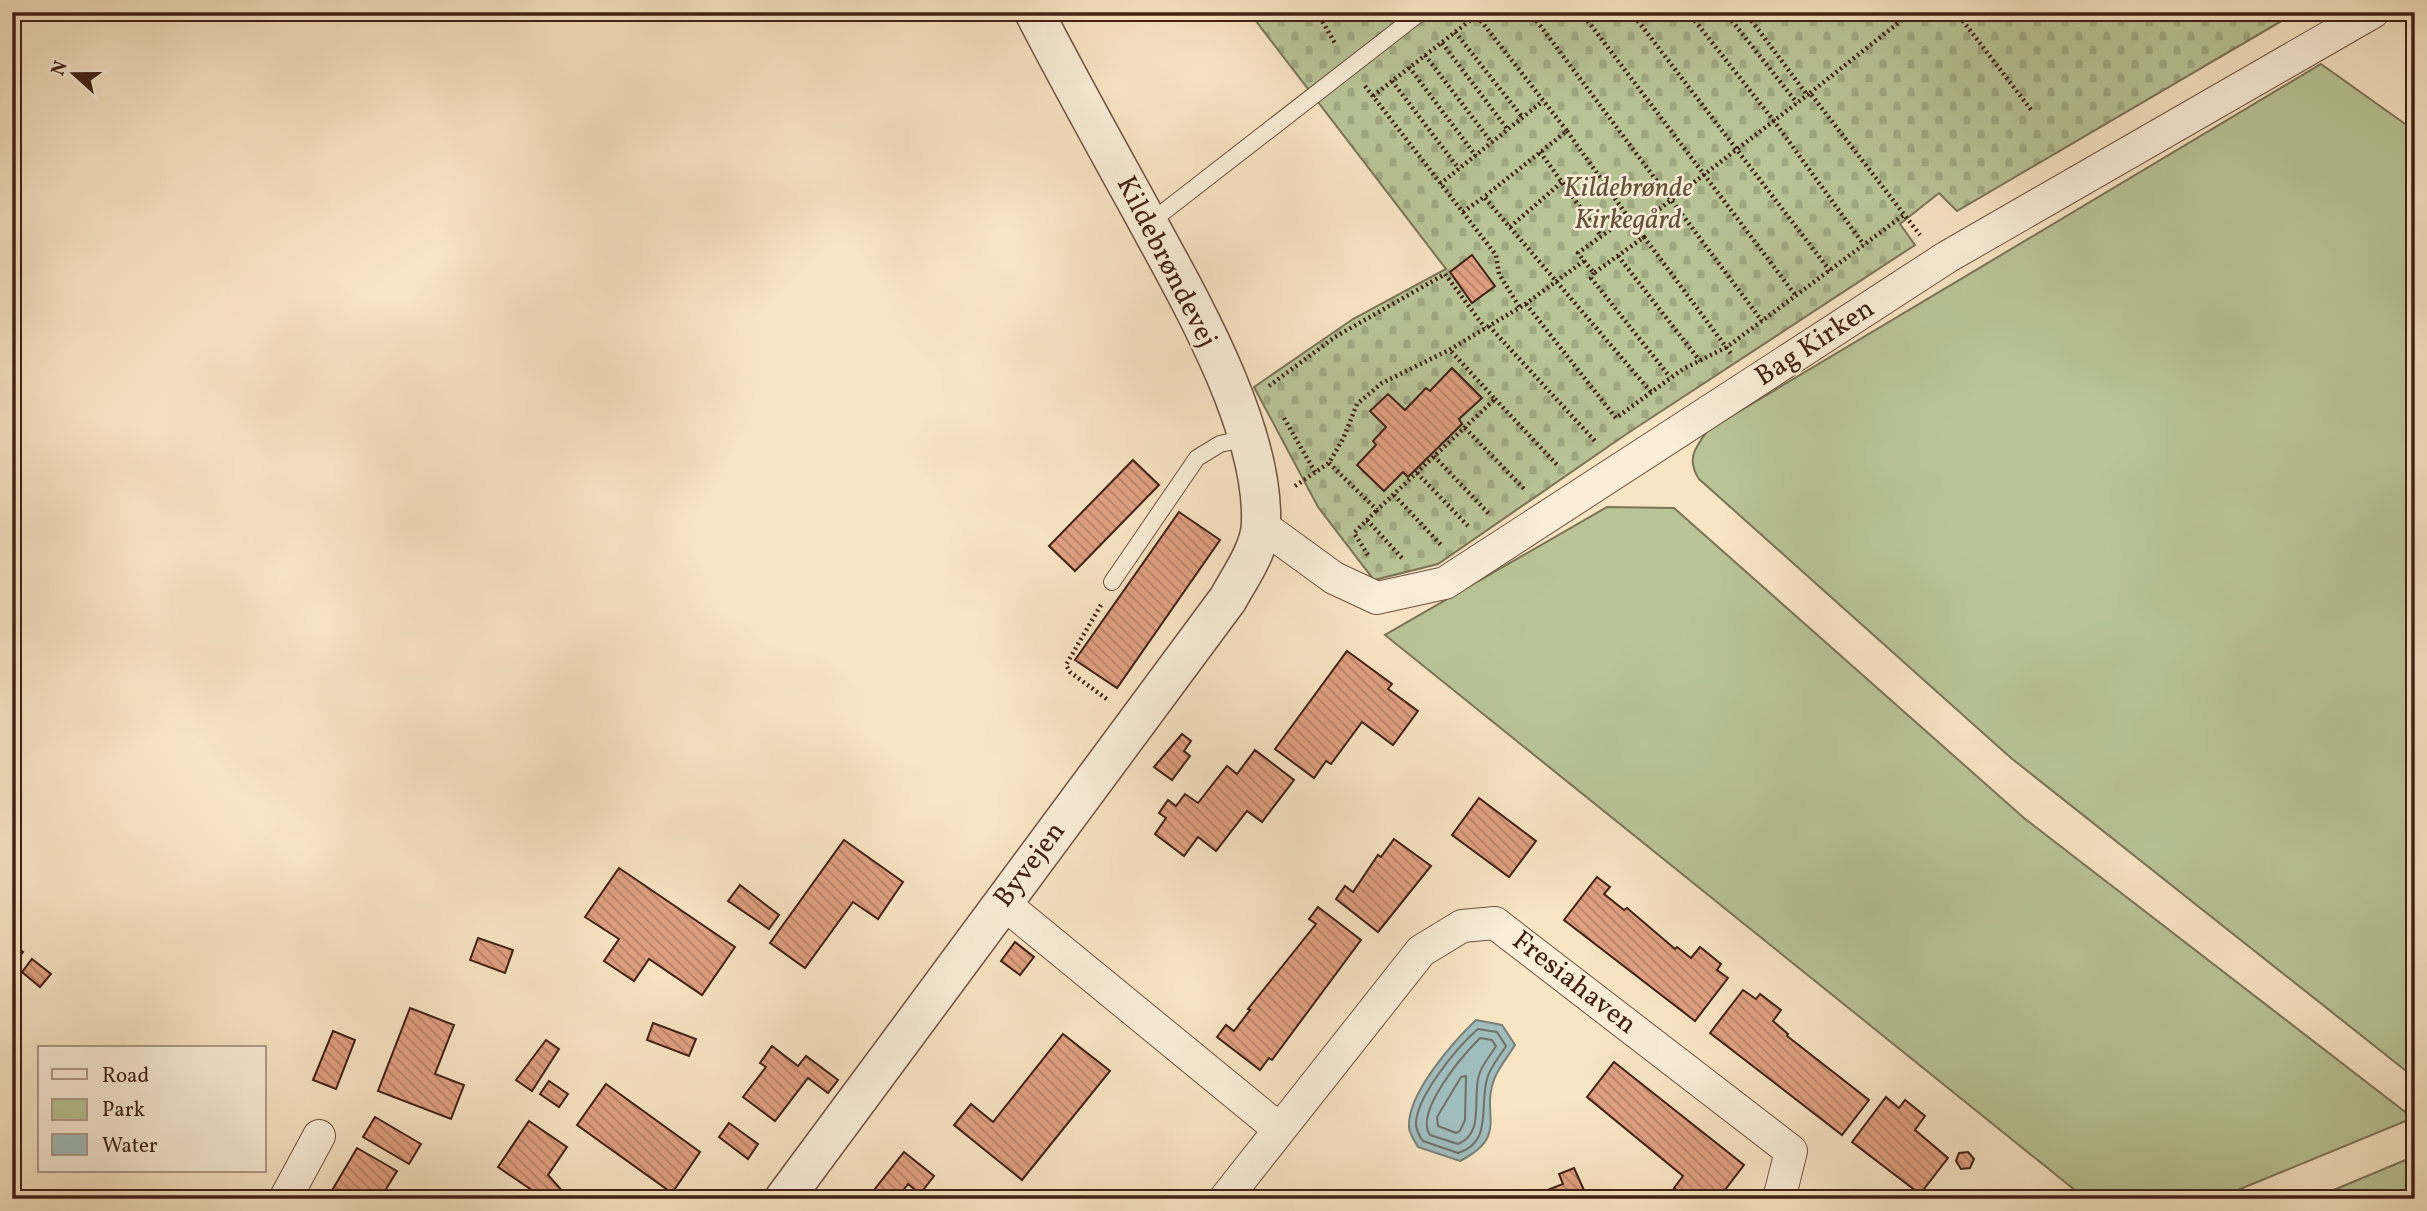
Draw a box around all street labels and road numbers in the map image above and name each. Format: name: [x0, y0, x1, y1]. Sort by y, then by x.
street label: Kildebrøndevej: [1106, 169, 1226, 355]
street label: Bag Kirken: [1748, 290, 1882, 396]
street label: Byvejen: [985, 814, 1075, 916]
street label: Fresiahaven: [1503, 922, 1645, 1044]

